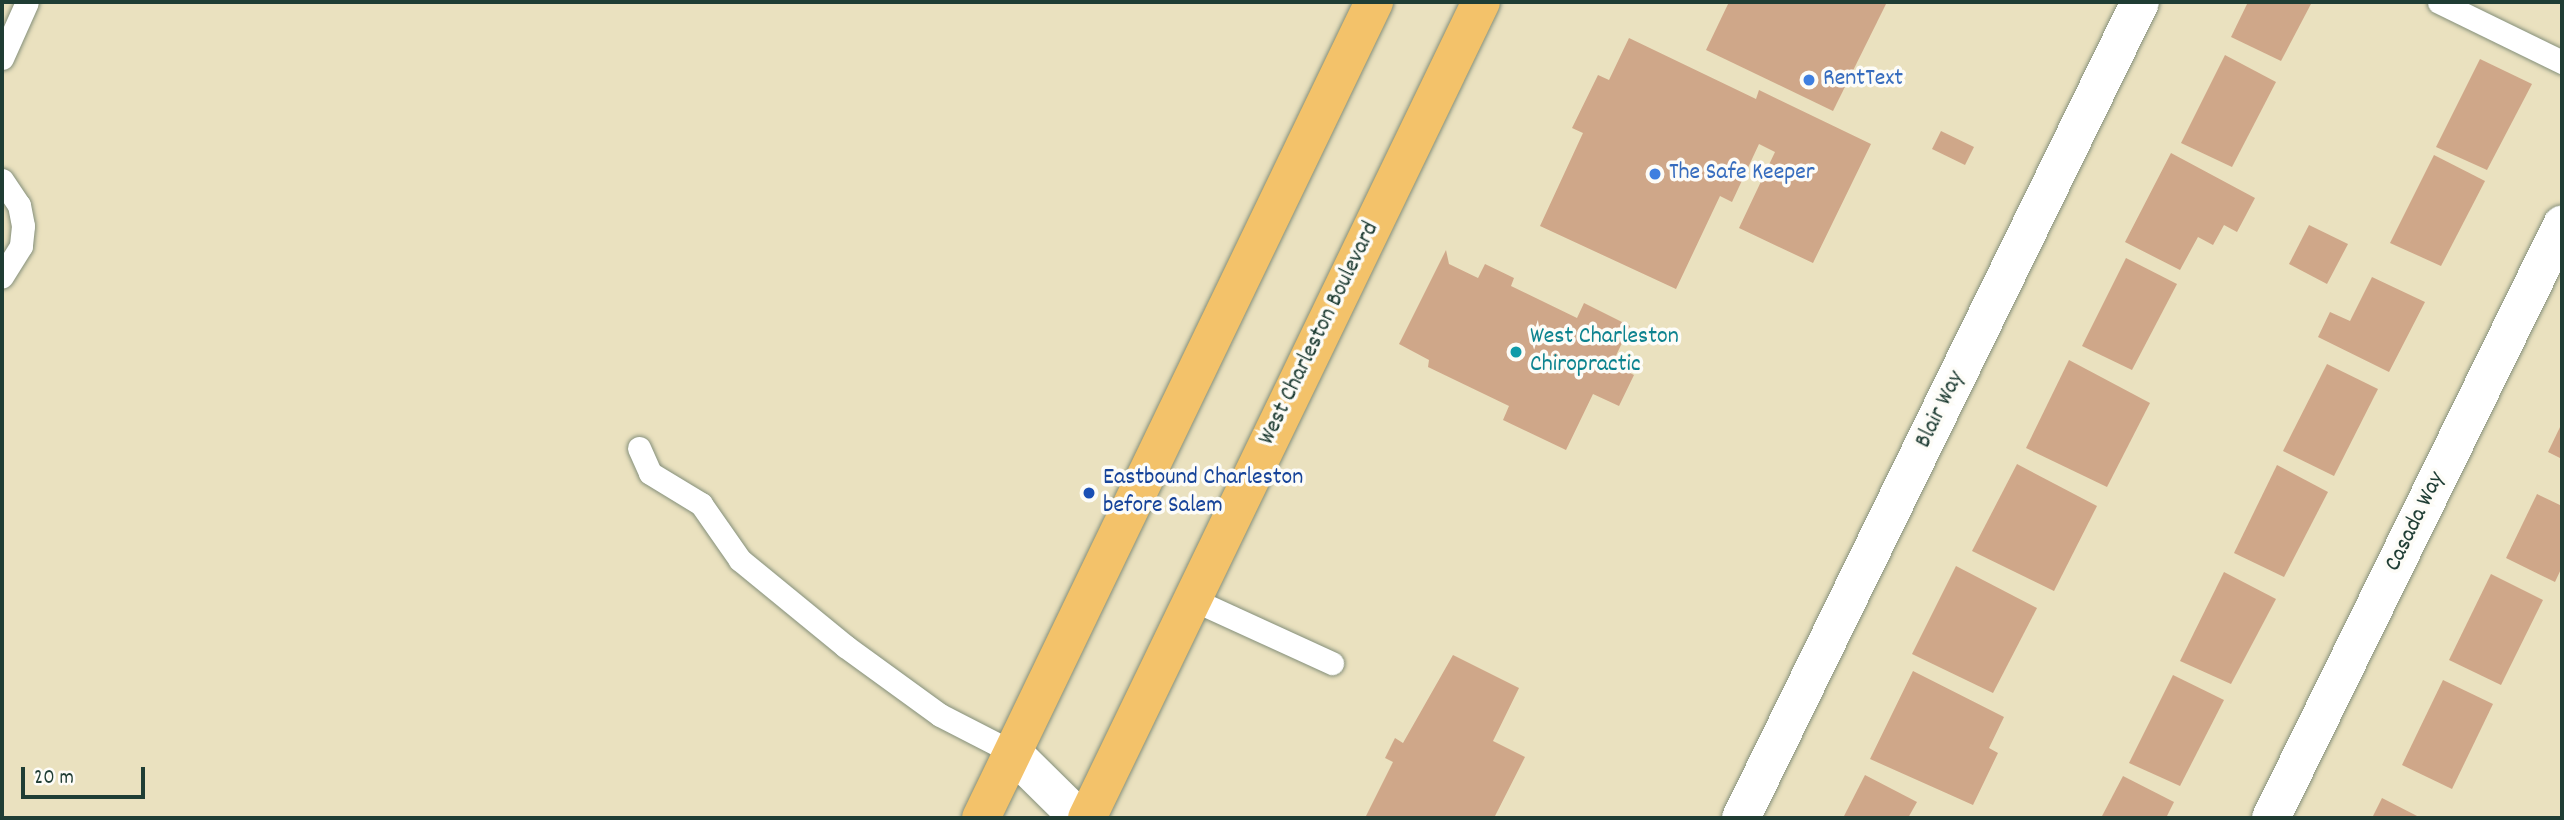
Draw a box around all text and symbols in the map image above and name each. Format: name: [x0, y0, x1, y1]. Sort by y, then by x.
place label: RentText: [1823, 66, 1903, 94]
marker: RentText: [1801, 72, 1817, 88]
place label: The Safe Keeper: [1669, 160, 1815, 188]
marker: The Safe Keeper: [1647, 166, 1663, 182]
street label: West Charleston Boulevard: [1253, 218, 1387, 450]
place label: West Charleston Chiropractic: [1530, 324, 1679, 380]
marker: West Charleston Chiropractic: [1508, 344, 1524, 360]
street label: Blair Way: [1910, 367, 1972, 453]
place label: Eastbound Charleston before Salem: [1103, 465, 1303, 521]
street label: Casada Way: [2380, 467, 2452, 577]
marker: Eastbound Charleston before Salem: [1081, 485, 1097, 501]
scale bar: [24, 754, 149, 798]
text: 20 m: [34, 764, 74, 794]

